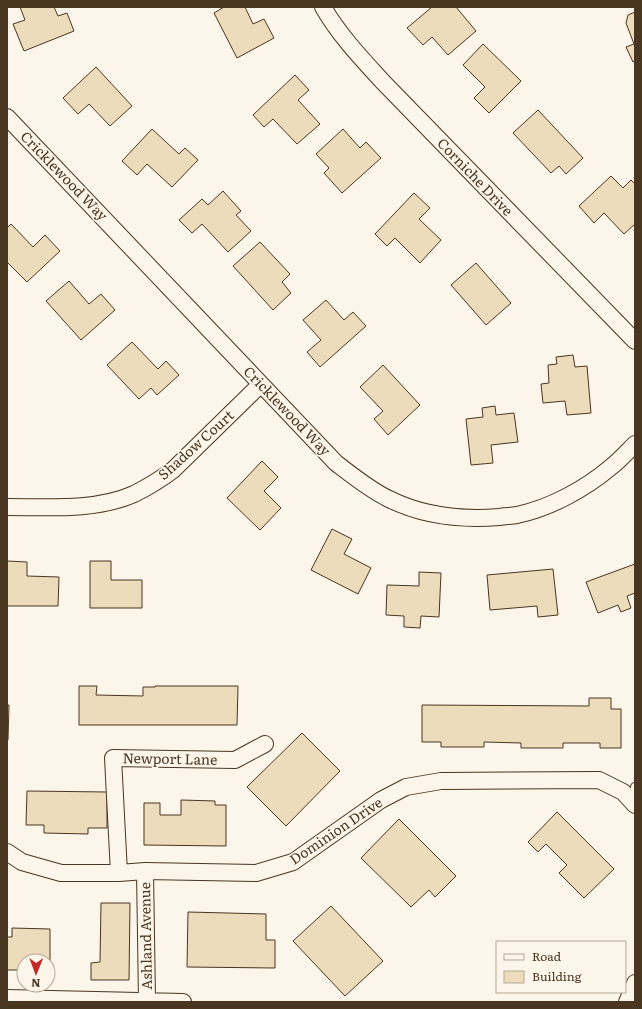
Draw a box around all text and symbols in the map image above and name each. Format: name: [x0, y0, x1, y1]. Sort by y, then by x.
street label: Cricklewood Way: [17, 126, 113, 225]
street label: Corniche Drive: [433, 133, 518, 220]
street label: Cricklewood Way: [240, 361, 336, 460]
street label: Shadow Court: [153, 405, 238, 484]
street label: Newport Lane: [122, 747, 218, 769]
street label: Dominion Drive: [285, 792, 386, 869]
street label: Ashland Avenue: [134, 882, 156, 990]
legend: [496, 941, 626, 993]
text: Road: [532, 947, 562, 965]
north arrow: [16, 953, 56, 993]
text: Building: [532, 967, 582, 985]
text: N: [31, 976, 41, 992]

